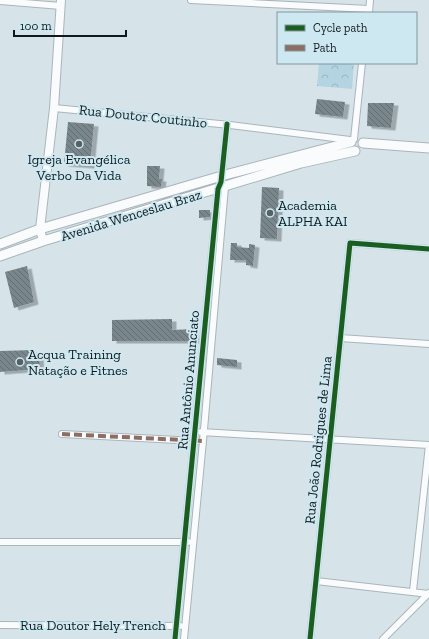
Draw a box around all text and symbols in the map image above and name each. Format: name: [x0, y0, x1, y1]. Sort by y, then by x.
scale bar: [14, 12, 126, 38]
legend: [277, 12, 417, 64]
text: 100 m: [20, 19, 52, 33]
text: Cycle path: [313, 21, 368, 35]
text: Path: [313, 41, 337, 55]
street label: Rua Doutor Coutinho: [78, 101, 208, 132]
marker: Igreja Evangélica Verbo Da Vida: [74, 139, 84, 149]
place label: Igreja Evangélica Verbo Da Vida: [27, 151, 131, 184]
street label: Avenida Wenceslau Braz: [59, 186, 204, 245]
place label: Academia ALPHA KAI: [278, 197, 348, 230]
marker: Academia ALPHA KAI: [265, 208, 275, 218]
street label: Rua Antônio Anunciato: [174, 310, 203, 450]
place label: Acqua Training Natação e Fitnes: [28, 346, 128, 379]
street label: Rua João Rodrigues de Lima: [301, 355, 336, 525]
marker: Acqua Training Natação e Fitnes: [15, 357, 25, 367]
street label: Rua Doutor Hely Trench: [20, 617, 166, 634]

